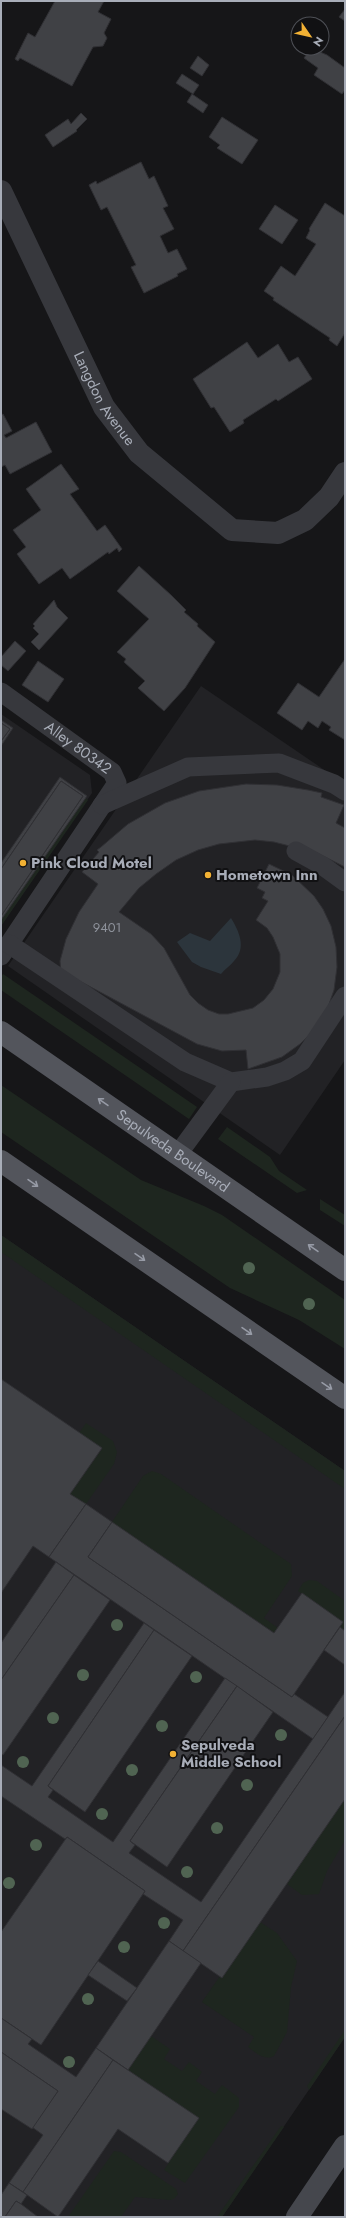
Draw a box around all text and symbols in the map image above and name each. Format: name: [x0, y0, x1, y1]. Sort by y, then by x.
north arrow: [290, 16, 330, 56]
text: N: [309, 33, 327, 50]
street label: Langdon Avenue: [68, 348, 141, 450]
street label: Alley 80342: [40, 716, 116, 779]
place label: Pink Cloud Motel: [31, 852, 152, 874]
marker: Pink Cloud Motel: [18, 858, 28, 868]
place label: Hometown Inn: [216, 864, 318, 886]
marker: Hometown Inn: [203, 870, 213, 880]
house number: 9401: [93, 918, 121, 937]
one-way arrow: [97, 1098, 108, 1106]
street label: Sepulveda Boulevard: [112, 1104, 234, 1198]
one-way arrow: [27, 1179, 38, 1187]
one-way arrow: [308, 1244, 319, 1252]
one-way arrow: [134, 1253, 145, 1261]
one-way arrow: [241, 1327, 252, 1335]
one-way arrow: [321, 1382, 332, 1390]
place label: Sepulveda Middle School: [181, 1734, 281, 1773]
marker: Sepulveda Middle School: [168, 1749, 178, 1759]

